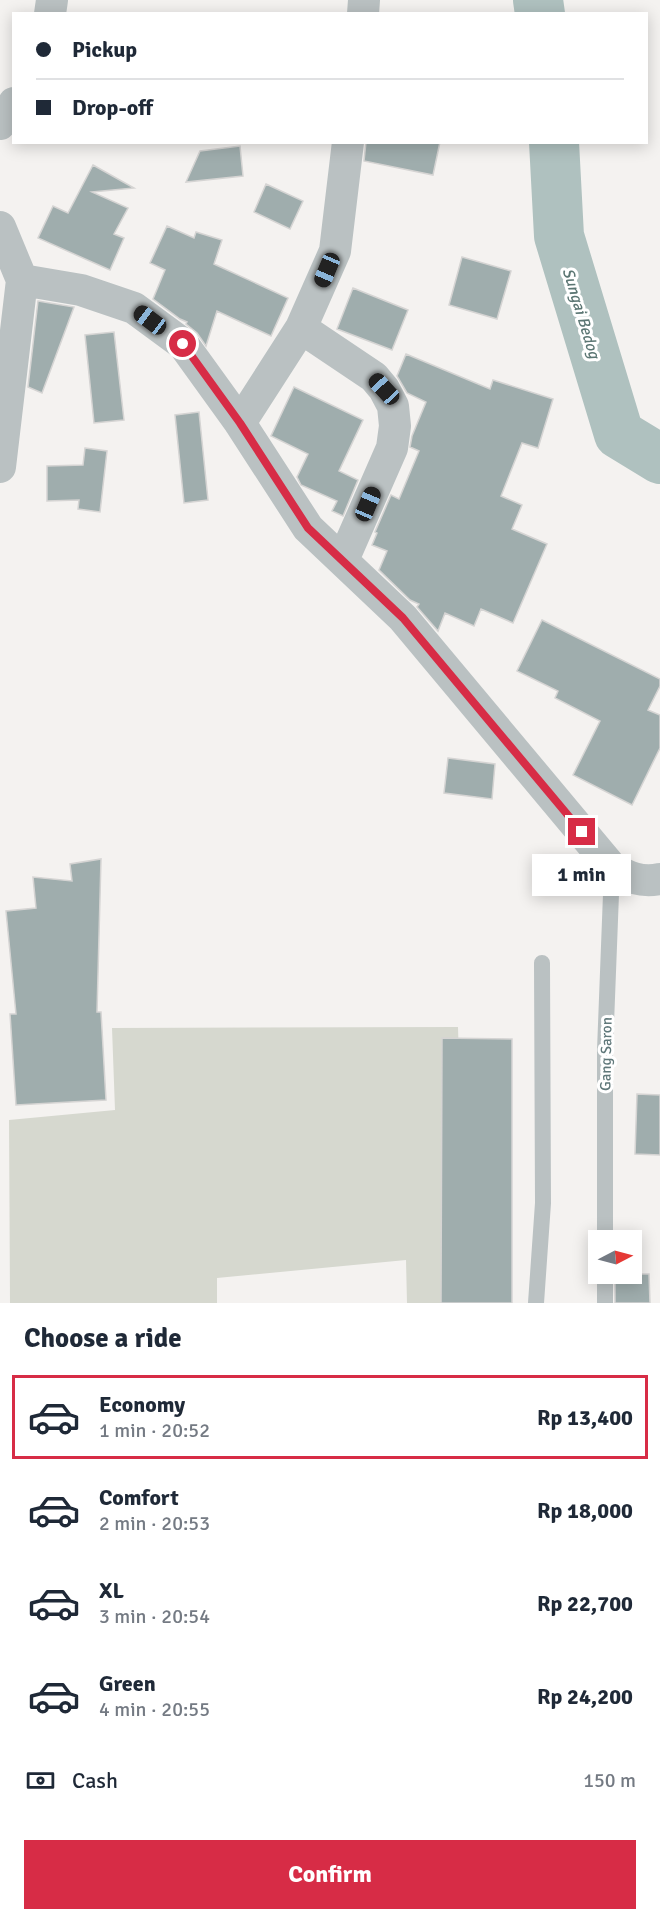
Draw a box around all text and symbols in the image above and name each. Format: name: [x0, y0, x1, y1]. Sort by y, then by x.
text: Pickup: [72, 36, 137, 63]
text: Drop-off: [72, 94, 153, 121]
car: [312, 250, 342, 290]
water label: Sungai Bedog: [558, 266, 605, 363]
car: [130, 302, 170, 338]
route start: [169, 330, 196, 357]
car: [365, 370, 403, 408]
car: [353, 484, 383, 524]
route end: [568, 818, 595, 845]
callout: 1 min: [532, 853, 632, 895]
text: 1 min: [557, 862, 606, 887]
street label: Gang Saron: [596, 1017, 616, 1091]
north arrow: [588, 1230, 642, 1284]
map controls: [588, 1230, 642, 1284]
text: Choose a ride: [24, 1322, 182, 1355]
icon: car: [27, 1390, 81, 1444]
text: Economy: [99, 1391, 185, 1418]
text: Rp 13,400: [537, 1404, 633, 1431]
text: 1 min · 20:52: [99, 1418, 210, 1443]
icon: car: [27, 1483, 81, 1537]
text: Comfort: [99, 1484, 179, 1511]
text: Rp 18,000: [537, 1497, 633, 1524]
text: 2 min · 20:53: [99, 1511, 210, 1536]
icon: car: [27, 1576, 81, 1630]
text: XL: [99, 1577, 124, 1604]
text: Rp 22,700: [537, 1590, 633, 1617]
text: 3 min · 20:54: [99, 1604, 210, 1629]
icon: car: [27, 1669, 81, 1723]
text: Green: [99, 1670, 156, 1697]
text: Rp 24,200: [537, 1683, 633, 1710]
text: 4 min · 20:55: [99, 1697, 210, 1722]
icon: cash: [24, 1764, 57, 1797]
text: Cash: [72, 1767, 118, 1794]
text: 150 m: [583, 1768, 636, 1793]
button: Confirm: [24, 1840, 636, 1909]

